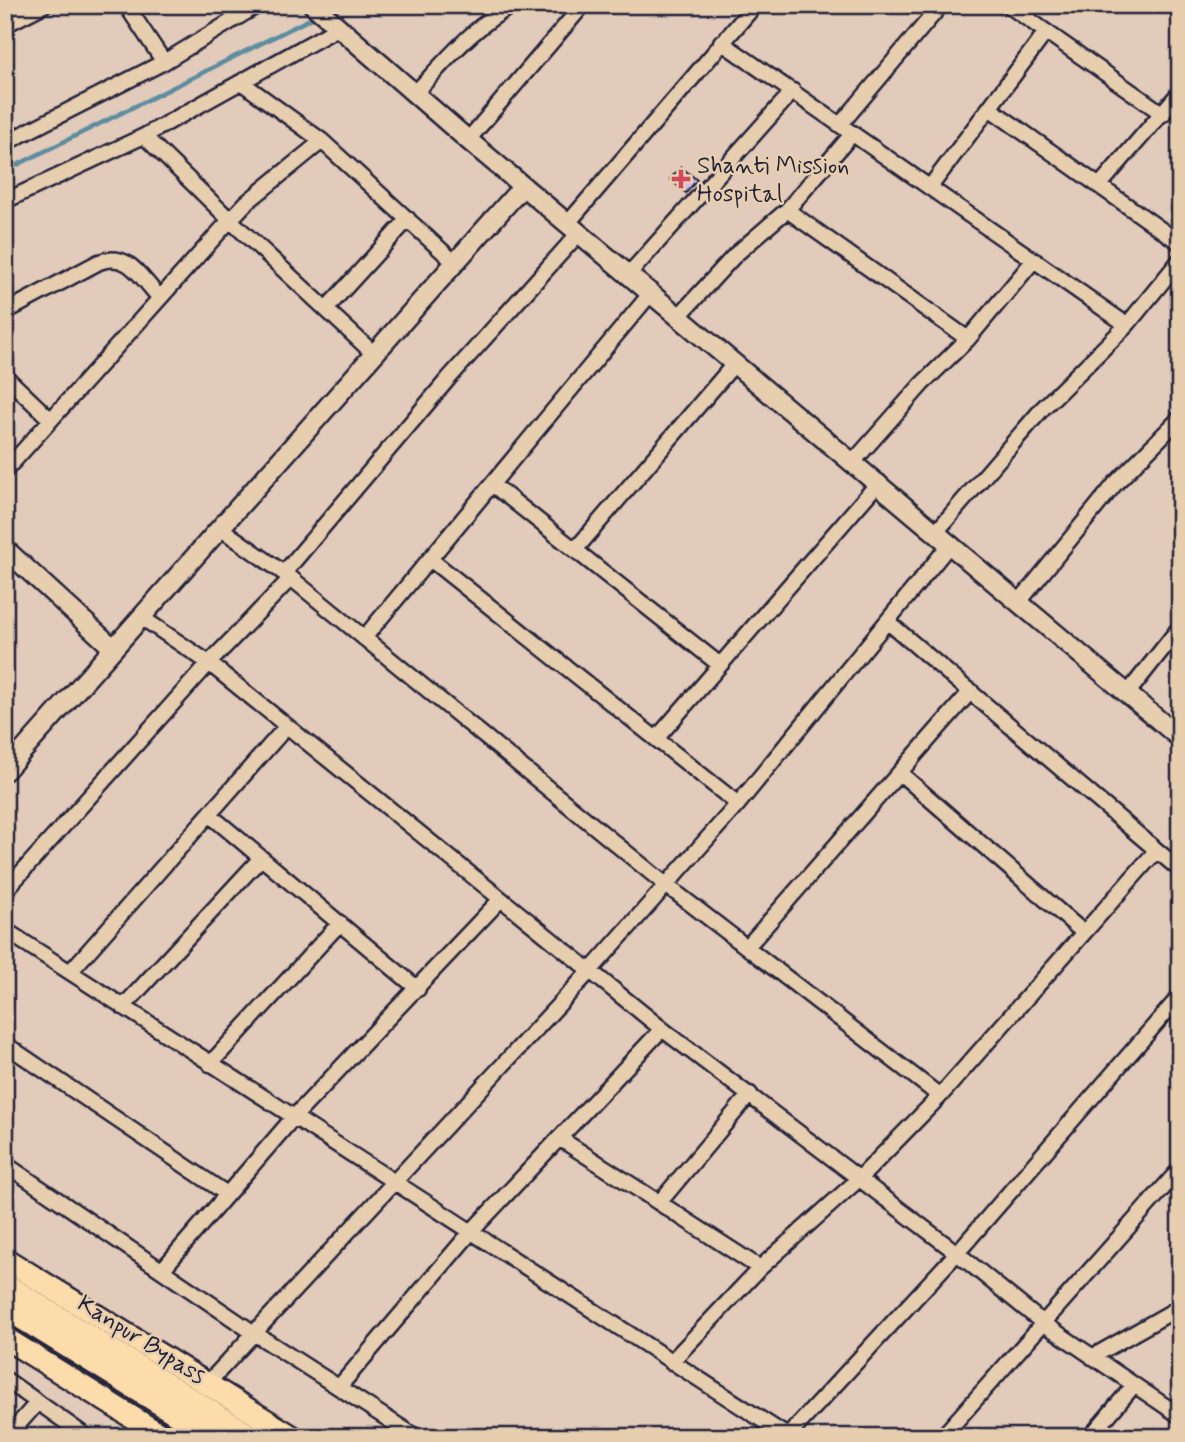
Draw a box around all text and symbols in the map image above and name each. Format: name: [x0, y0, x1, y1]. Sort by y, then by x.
place label: Shanti Mission Hospital: [697, 151, 849, 210]
marker: Shanti Mission Hospital: [671, 169, 691, 189]
street label: Kanpur Bypass: [71, 1288, 211, 1392]

